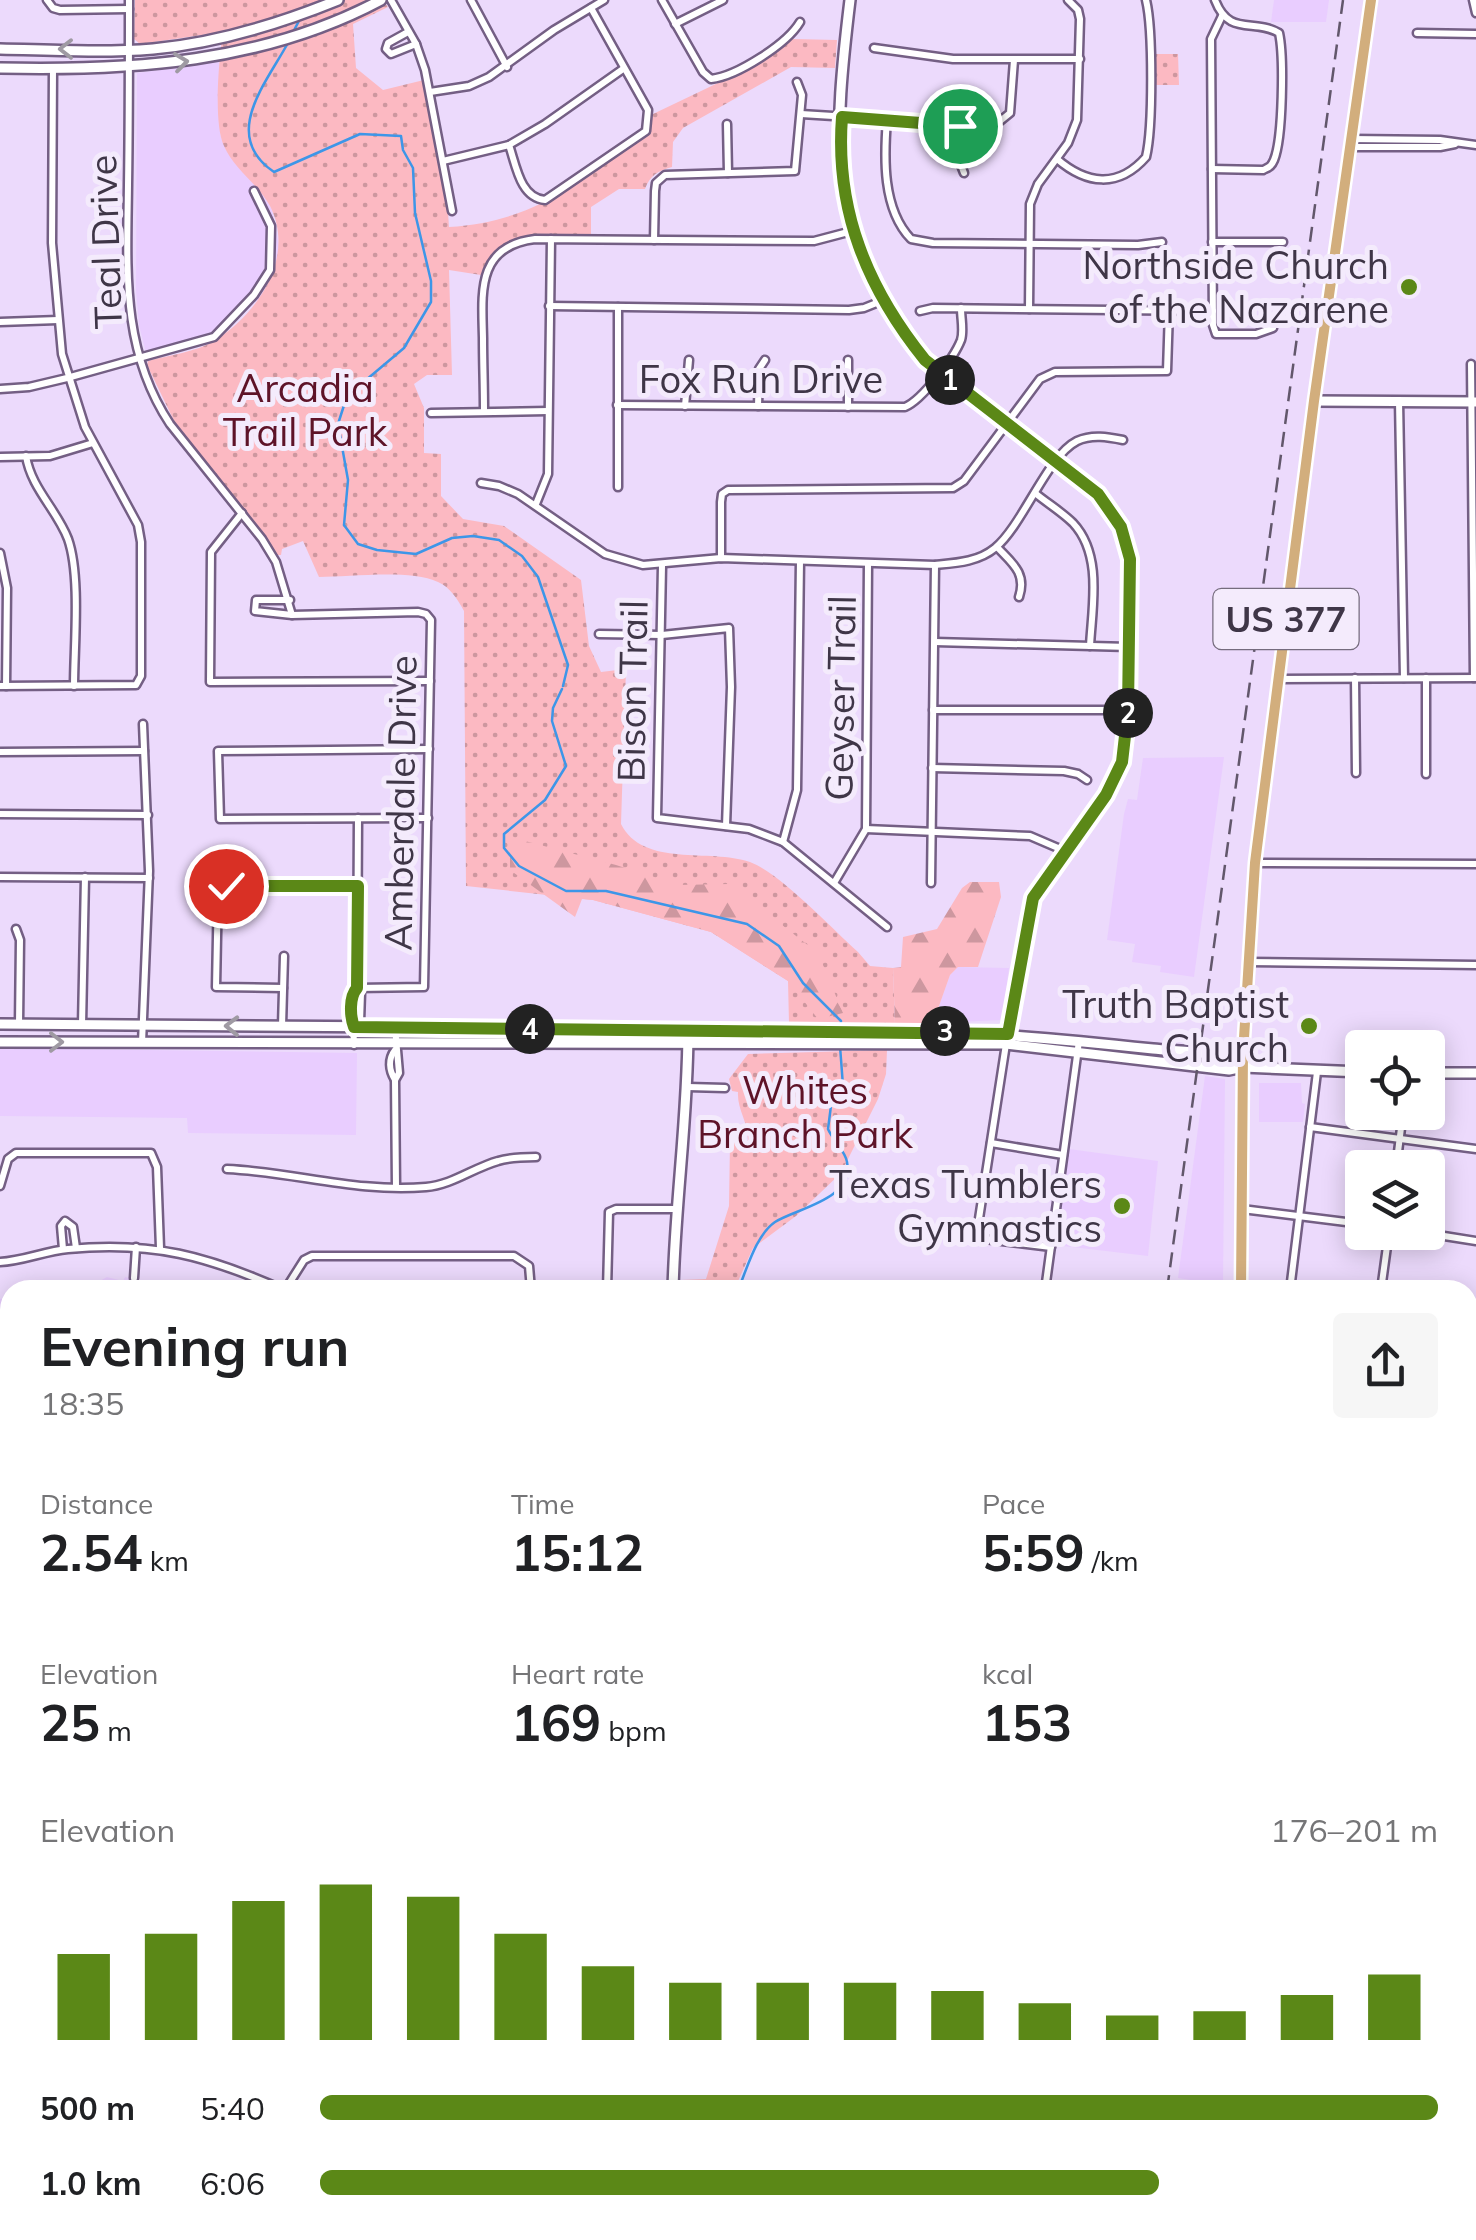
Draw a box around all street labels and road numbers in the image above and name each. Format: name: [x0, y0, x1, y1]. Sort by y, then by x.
street label: Teal Drive: [78, 154, 132, 330]
street label: Fox Run Drive: [639, 355, 883, 403]
road number: US 377: [1214, 589, 1358, 649]
street label: Geyser Trail: [814, 595, 866, 801]
street label: Bison Trail: [606, 600, 658, 782]
street label: Amberdale Drive: [373, 655, 427, 951]

